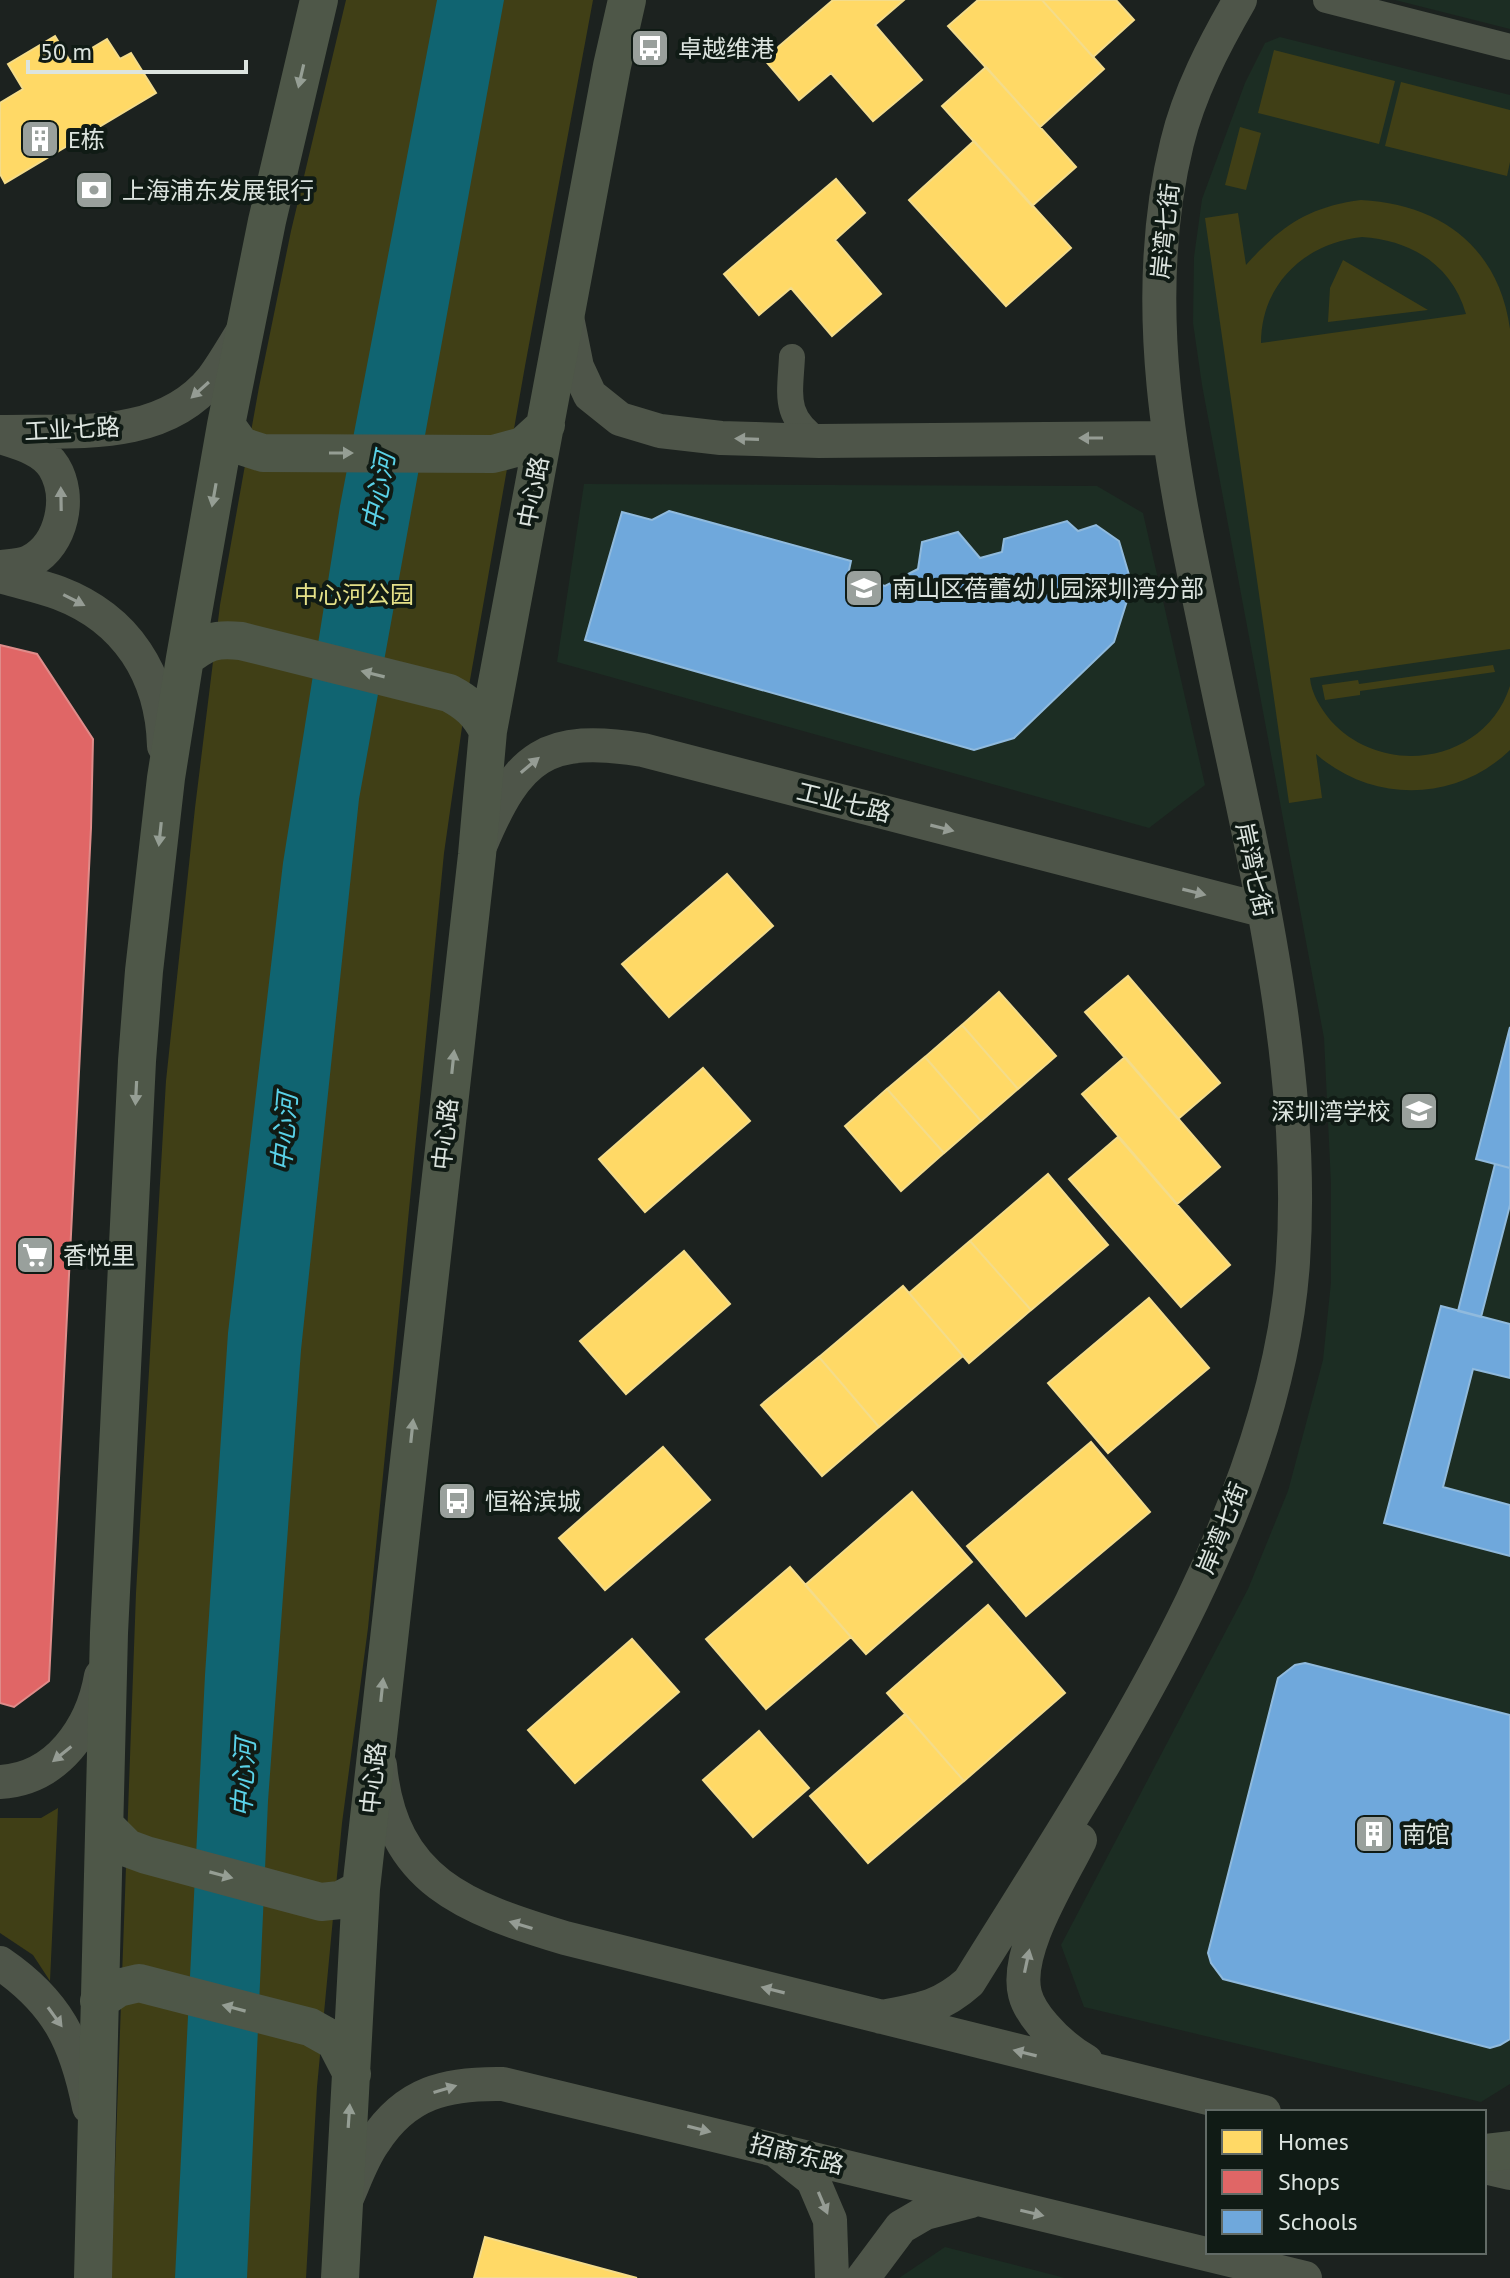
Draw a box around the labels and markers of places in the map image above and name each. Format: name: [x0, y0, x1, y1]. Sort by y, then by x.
bus stop icon: 卓越维港: [629, 27, 671, 69]
place label: 卓越维港: [678, 33, 774, 64]
building icon: E栋: [19, 118, 61, 160]
place label: E栋: [68, 124, 105, 155]
bank icon: 上海浦东发展银行: [73, 169, 115, 211]
place label: 上海浦东发展银行: [122, 175, 314, 206]
school or university icon: 南山区蓓蕾幼儿园深圳湾分部: [843, 567, 885, 609]
place label: 南山区蓓蕾幼儿园深圳湾分部: [892, 573, 1204, 604]
school or university icon: 深圳湾学校: [1398, 1090, 1440, 1132]
place label: 深圳湾学校: [1271, 1096, 1391, 1127]
supermarket icon: 香悦里: [14, 1234, 56, 1276]
place label: 香悦里: [63, 1240, 135, 1271]
bus stop icon: 恒裕滨城: [436, 1480, 478, 1522]
place label: 恒裕滨城: [485, 1486, 581, 1517]
building icon: 南馆: [1353, 1813, 1395, 1855]
place label: 南馆: [1402, 1819, 1450, 1850]

